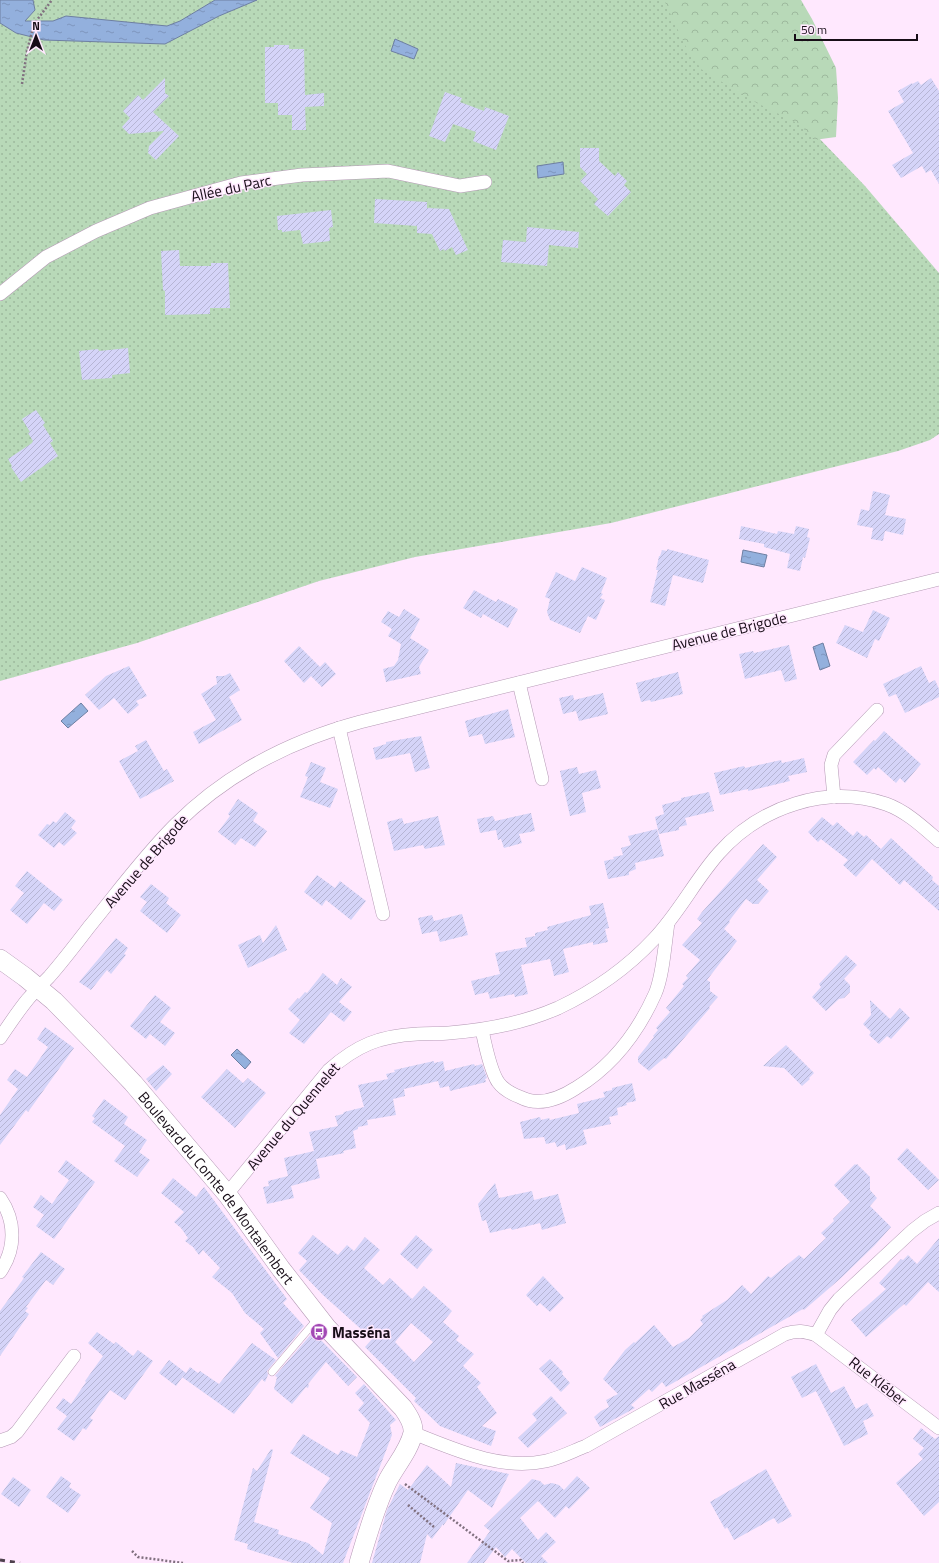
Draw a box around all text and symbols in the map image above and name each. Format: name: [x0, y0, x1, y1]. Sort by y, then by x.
north arrow: [16, 16, 56, 56]
scale bar: [795, 16, 917, 42]
text: N: [32, 18, 40, 34]
text: 50 m: [801, 20, 827, 39]
street label: Allée du Parc: [189, 168, 273, 208]
street label: Avenue de Brigode: [669, 606, 789, 656]
street label: Avenue de Brigode: [99, 809, 193, 913]
street label: Avenue du Quennelet: [241, 1056, 346, 1175]
street label: Boulevard du Comte de Montalembert: [133, 1086, 300, 1289]
place label: Masséna: [332, 1321, 391, 1344]
bus stop icon: Masséna: [309, 1322, 329, 1342]
street label: Rue Kléber: [844, 1351, 912, 1411]
street label: Rue Masséna: [654, 1352, 740, 1415]

